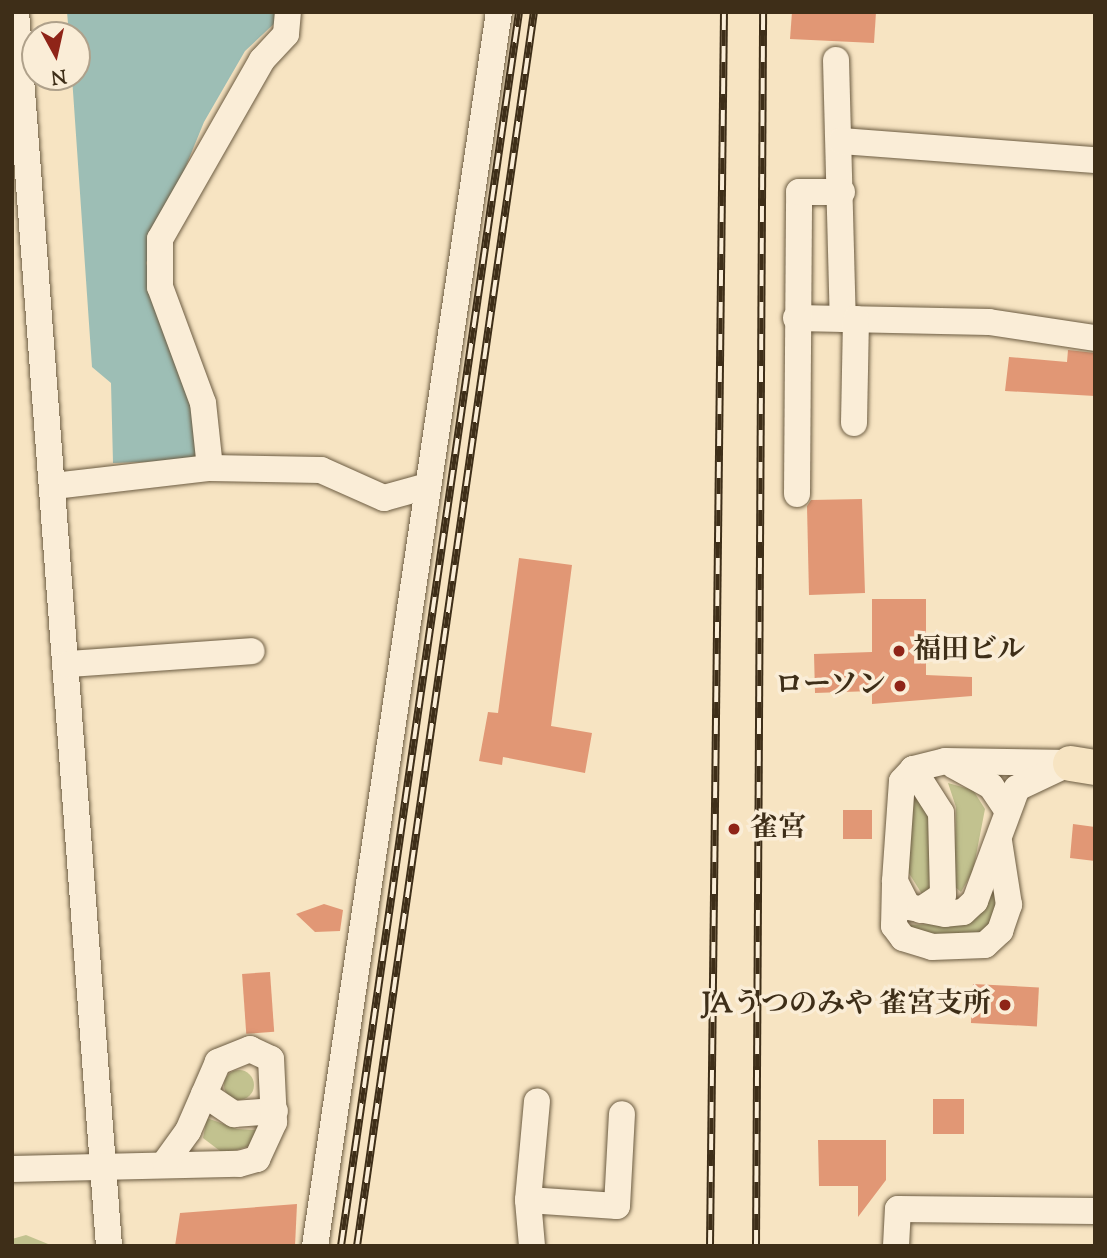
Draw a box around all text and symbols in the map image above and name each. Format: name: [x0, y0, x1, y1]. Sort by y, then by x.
north arrow: [21, 21, 91, 91]
text: N: [49, 61, 68, 90]
place label: 福田ビル: [913, 634, 1025, 668]
marker: 福田ビル: [891, 643, 907, 659]
place label: ローソン: [774, 669, 886, 703]
marker: ローソン: [892, 678, 908, 694]
place label: 雀宮: [750, 812, 806, 846]
marker: 雀宮: [724, 819, 744, 839]
place label: JAうつのみや 雀宮支所: [702, 988, 991, 1022]
marker: JAうつのみや 雀宮支所: [997, 997, 1013, 1013]

